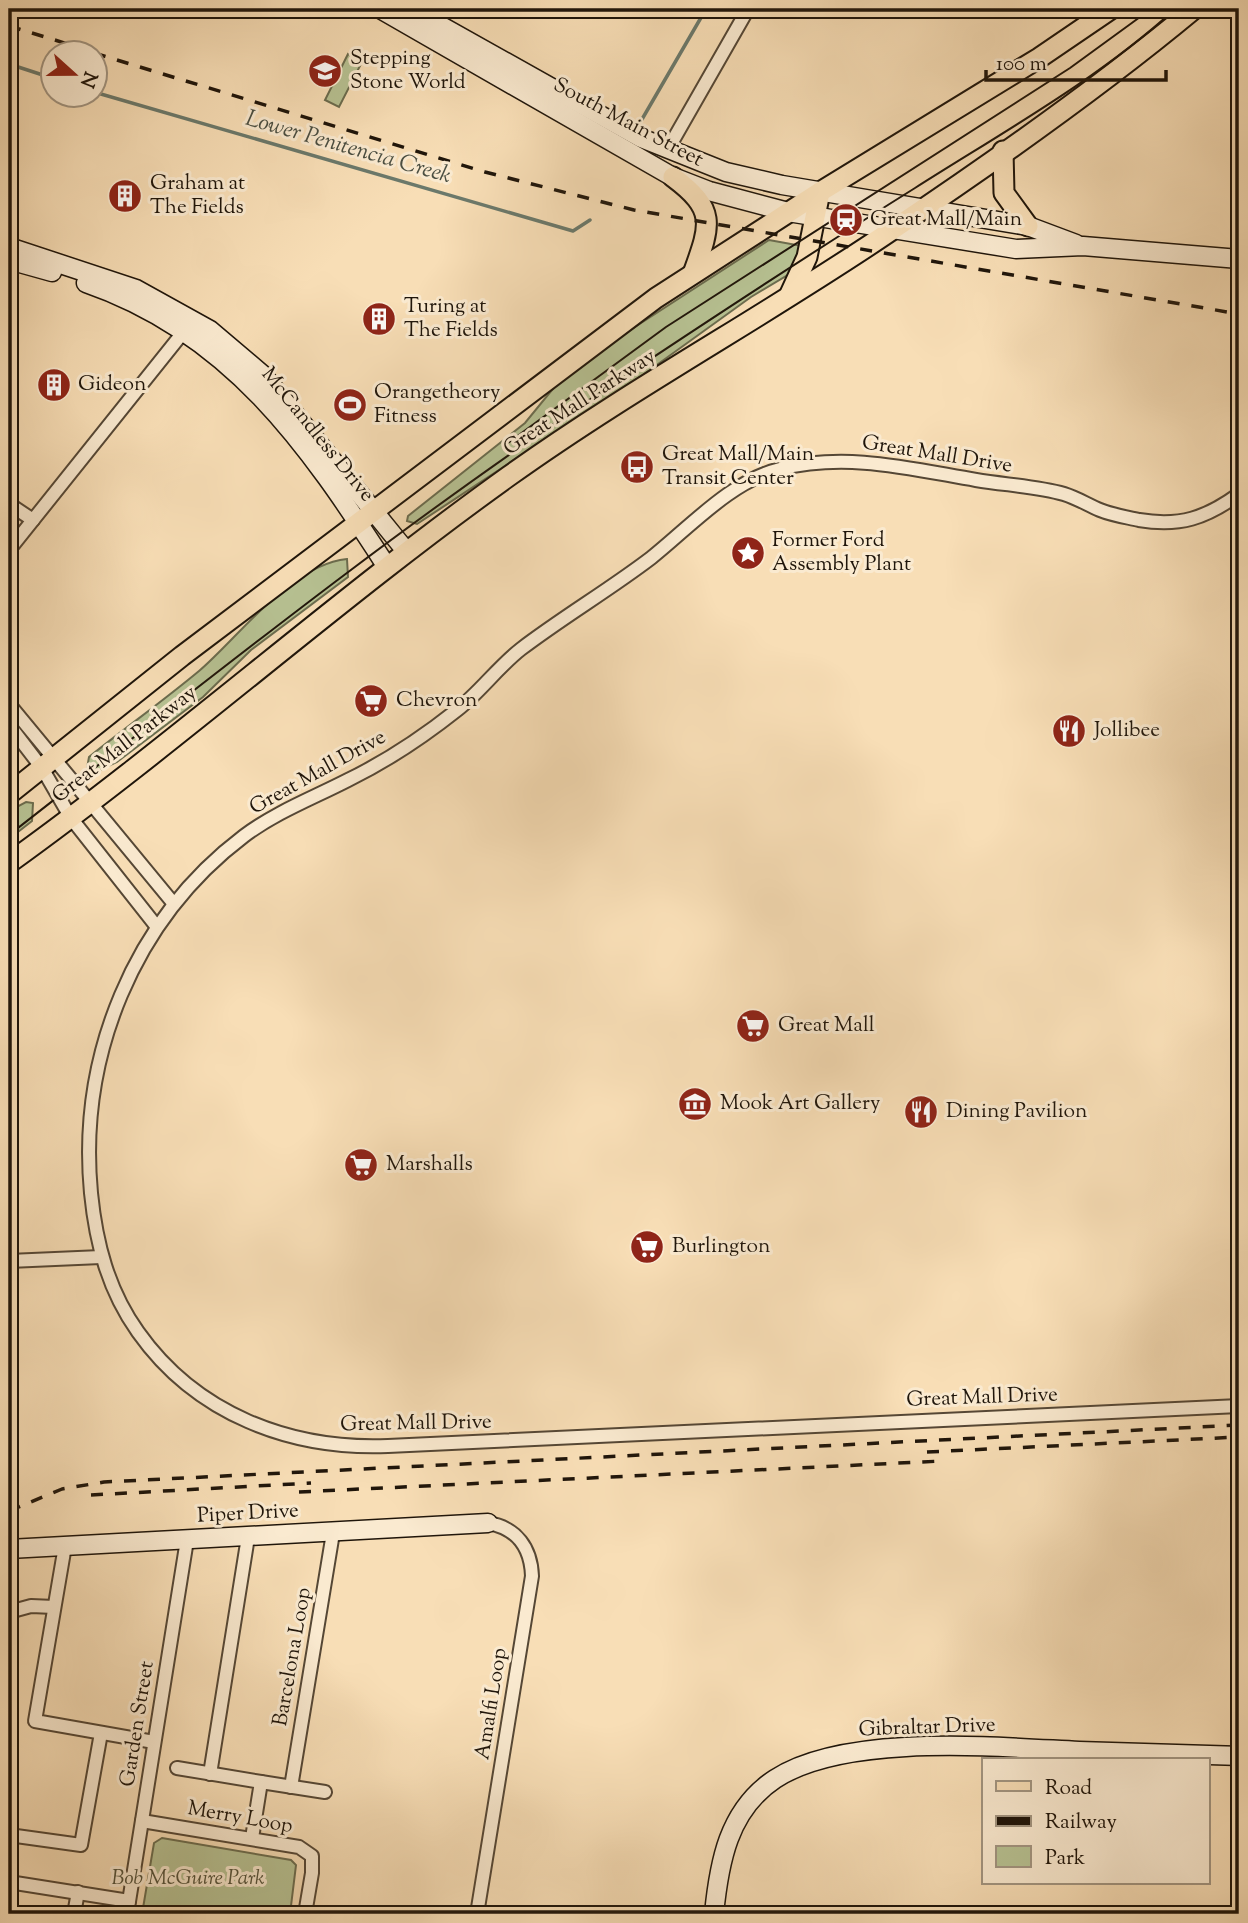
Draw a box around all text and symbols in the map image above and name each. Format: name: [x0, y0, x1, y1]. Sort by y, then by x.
north arrow: [38, 38, 108, 108]
scale bar: [986, 38, 1166, 82]
place label: Stepping Stone World: [350, 44, 466, 98]
text: 100 m: [996, 50, 1047, 80]
school or university icon: Stepping Stone World: [306, 52, 344, 90]
text: N: [72, 67, 103, 91]
street label: South Main Street: [548, 71, 708, 175]
water label: Lower Penitencia Creek: [241, 103, 455, 193]
place label: Graham at The Fields: [150, 169, 245, 223]
building icon: Graham at The Fields: [106, 177, 144, 215]
station icon: Great Mall/Main: [827, 201, 865, 239]
place label: Great Mall/Main: [870, 205, 1022, 235]
place label: Turing at The Fields: [404, 292, 498, 346]
building icon: Turing at The Fields: [360, 300, 398, 338]
street label: Great Mall Parkway: [498, 342, 663, 464]
street label: McCandless Drive: [253, 361, 381, 509]
building icon: Gideon: [35, 366, 73, 404]
place label: Gideon: [78, 370, 146, 400]
place label: Orangetheory Fitness: [374, 378, 501, 432]
sports icon: Orangetheory Fitness: [331, 386, 369, 424]
street label: Great Mall Drive: [860, 428, 1014, 482]
place label: Great Mall/Main Transit Center: [662, 440, 814, 494]
bus stop icon: Great Mall/Main Transit Center: [618, 448, 656, 486]
place label: Former Ford Assembly Plant: [772, 526, 911, 580]
place icon: Former Ford Assembly Plant: [729, 534, 767, 572]
street label: Great Mall Parkway: [46, 679, 204, 811]
supermarket icon: Chevron: [352, 682, 390, 720]
place label: Chevron: [396, 686, 477, 716]
restaurant icon: Jollibee: [1050, 712, 1088, 750]
place label: Jollibee: [1093, 716, 1160, 746]
street label: Great Mall Drive: [244, 723, 392, 823]
supermarket icon: Great Mall: [734, 1007, 772, 1045]
place label: Great Mall: [778, 1011, 875, 1041]
museum icon: Mook Art Gallery: [676, 1085, 714, 1123]
place label: Mook Art Gallery: [720, 1089, 881, 1119]
restaurant icon: Dining Pavilion: [902, 1093, 940, 1131]
place label: Dining Pavilion: [946, 1097, 1087, 1127]
supermarket icon: Marshalls: [342, 1146, 380, 1184]
place label: Marshalls: [386, 1150, 473, 1180]
supermarket icon: Burlington: [628, 1228, 666, 1266]
place label: Burlington: [672, 1232, 770, 1262]
street label: Great Mall Drive: [906, 1380, 1058, 1416]
street label: Great Mall Drive: [340, 1408, 492, 1440]
street label: Piper Drive: [196, 1496, 300, 1532]
street label: Barcelona Loop: [266, 1585, 320, 1729]
street label: Amalfi Loop: [468, 1646, 516, 1762]
street label: Garden Street: [113, 1659, 163, 1789]
street label: Gibraltar Drive: [858, 1711, 996, 1745]
legend: [982, 1758, 1210, 1884]
text: Road: [1045, 1774, 1092, 1804]
street label: Merry Loop: [185, 1794, 295, 1842]
text: Railway: [1045, 1808, 1117, 1838]
text: Park: [1045, 1844, 1086, 1874]
park label: Bob McGuire Park: [111, 1864, 265, 1894]

